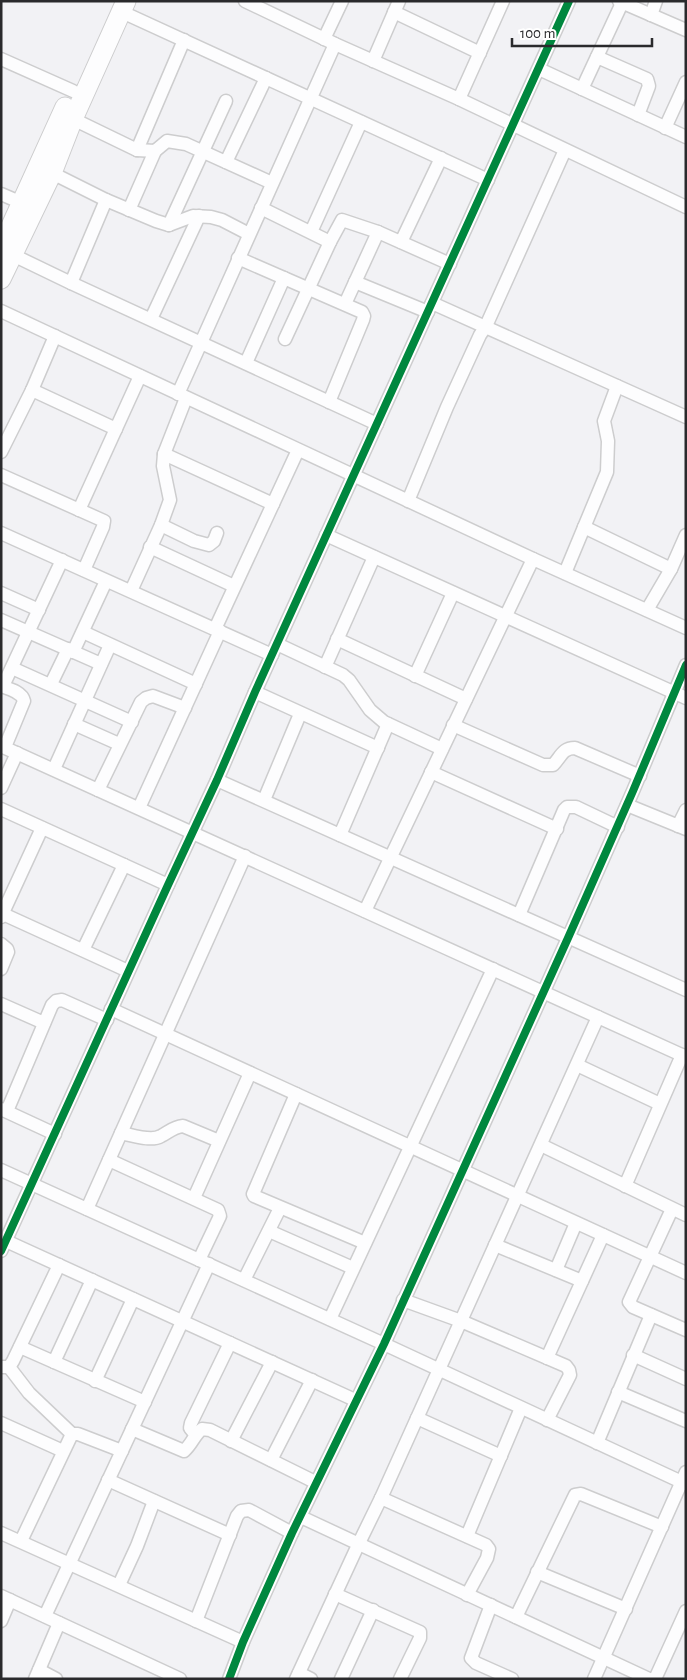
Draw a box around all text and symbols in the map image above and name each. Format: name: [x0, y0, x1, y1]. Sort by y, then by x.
scale bar: [512, 15, 652, 47]
text: 100 m: [520, 26, 555, 41]

